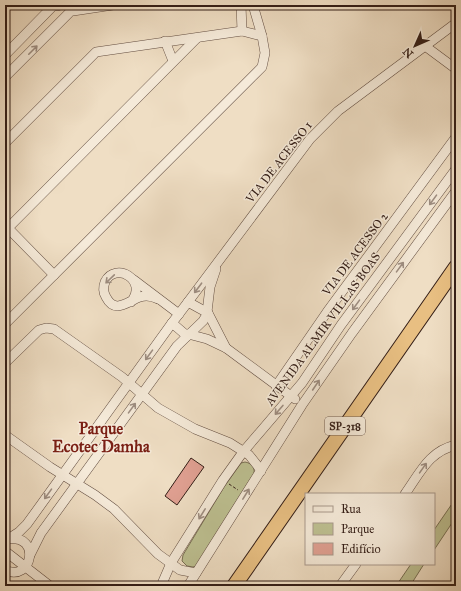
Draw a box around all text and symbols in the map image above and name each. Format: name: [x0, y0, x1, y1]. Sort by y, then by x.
north arrow: [395, 26, 435, 66]
text: N: [400, 44, 416, 61]
one-way arrow: [28, 45, 38, 55]
street label: VIA DE ACESSO 1: [242, 118, 315, 206]
one-way arrow: [429, 195, 437, 206]
street label: VIA DE ACESSO 2: [319, 210, 391, 299]
street label: AVENIDA ALMIR VILLAS BOAS: [262, 250, 383, 409]
one-way arrow: [396, 262, 404, 273]
one-way arrow: [105, 273, 115, 283]
one-way arrow: [194, 283, 202, 294]
one-way arrow: [352, 299, 360, 310]
one-way arrow: [145, 349, 153, 360]
one-way arrow: [312, 379, 320, 390]
one-way arrow: [128, 403, 136, 414]
one-way arrow: [275, 405, 284, 415]
road number: SP-318: [325, 417, 365, 435]
district label: Parque Ecotec Damha: [52, 419, 151, 456]
one-way arrow: [419, 463, 427, 474]
one-way arrow: [44, 489, 52, 500]
one-way arrow: [242, 489, 250, 500]
legend: [305, 493, 435, 565]
text: Rua: [341, 502, 362, 516]
one-way arrow: [197, 508, 205, 520]
text: Parque: [341, 522, 374, 537]
text: Edifício: [341, 542, 381, 556]

